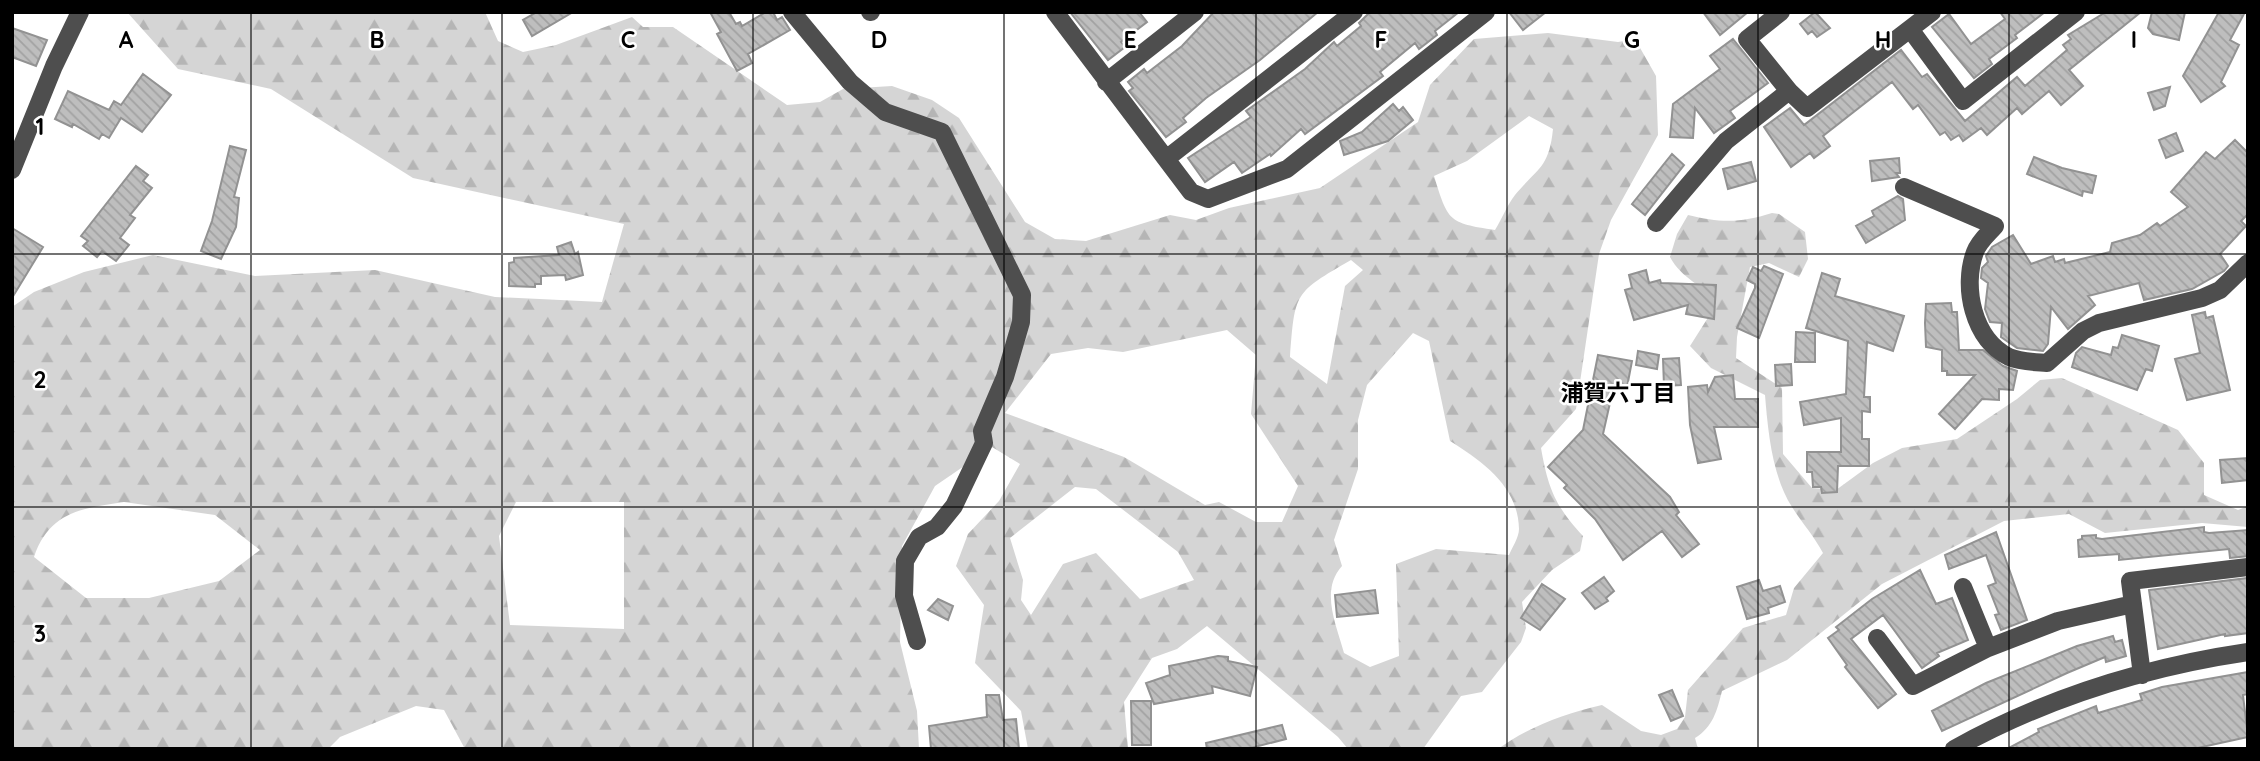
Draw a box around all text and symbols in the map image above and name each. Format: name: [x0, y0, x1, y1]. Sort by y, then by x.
text: A: [119, 25, 134, 54]
text: B: [369, 25, 385, 54]
text: C: [621, 25, 635, 54]
text: D: [871, 25, 887, 54]
text: E: [1123, 25, 1137, 54]
text: F: [1375, 25, 1387, 54]
text: G: [1624, 25, 1640, 54]
text: H: [1875, 25, 1891, 54]
text: I: [2131, 25, 2137, 54]
text: 1: [36, 112, 44, 141]
text: 2: [33, 365, 47, 394]
district label: 浦賀六丁目: [1561, 378, 1676, 407]
text: 3: [34, 619, 46, 648]

